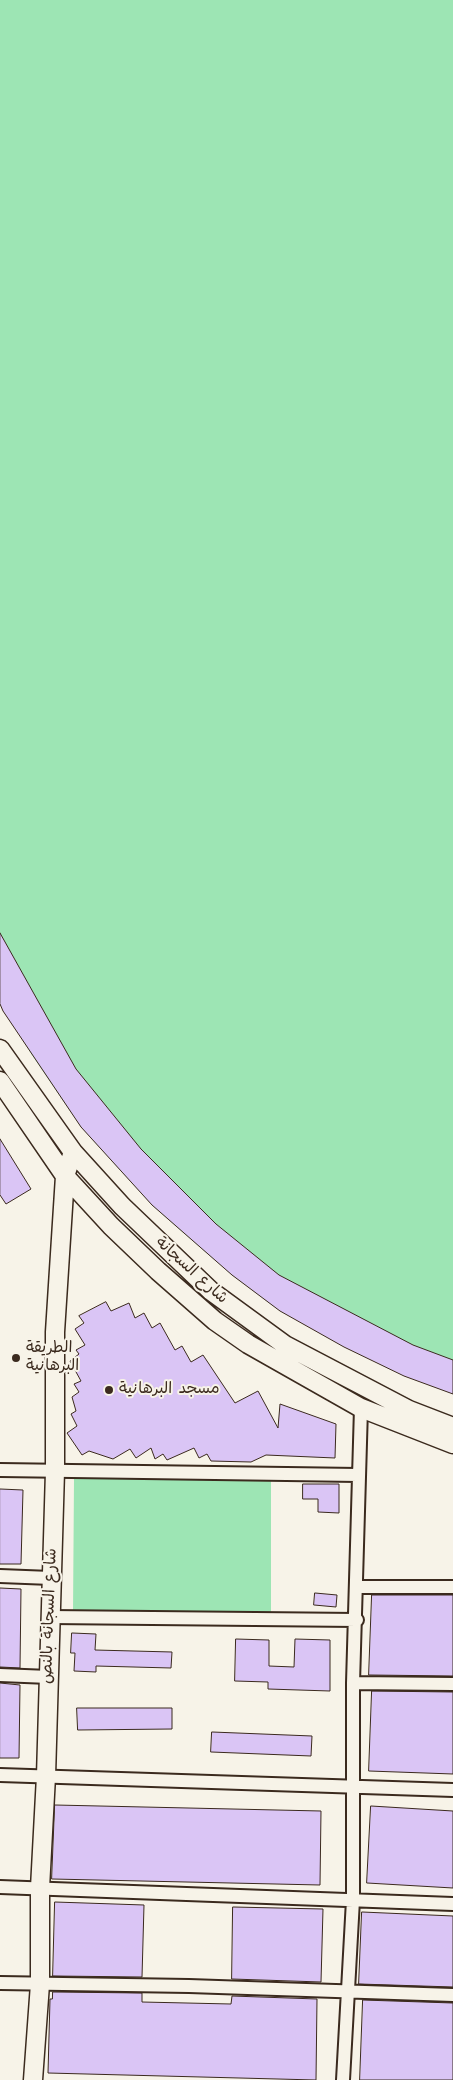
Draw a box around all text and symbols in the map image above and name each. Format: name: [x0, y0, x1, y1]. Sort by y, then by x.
street label: شارع السجانة: [151, 1234, 231, 1308]
place label: الطريقة البرهانية: [26, 1339, 79, 1377]
marker: الطريقة البرهانية: [10, 1352, 22, 1364]
place label: مسجد البرهانية: [119, 1380, 220, 1400]
marker: مسجد البرهانية: [103, 1384, 115, 1396]
street label: شارع السجانة بالنص: [38, 1548, 62, 1684]

